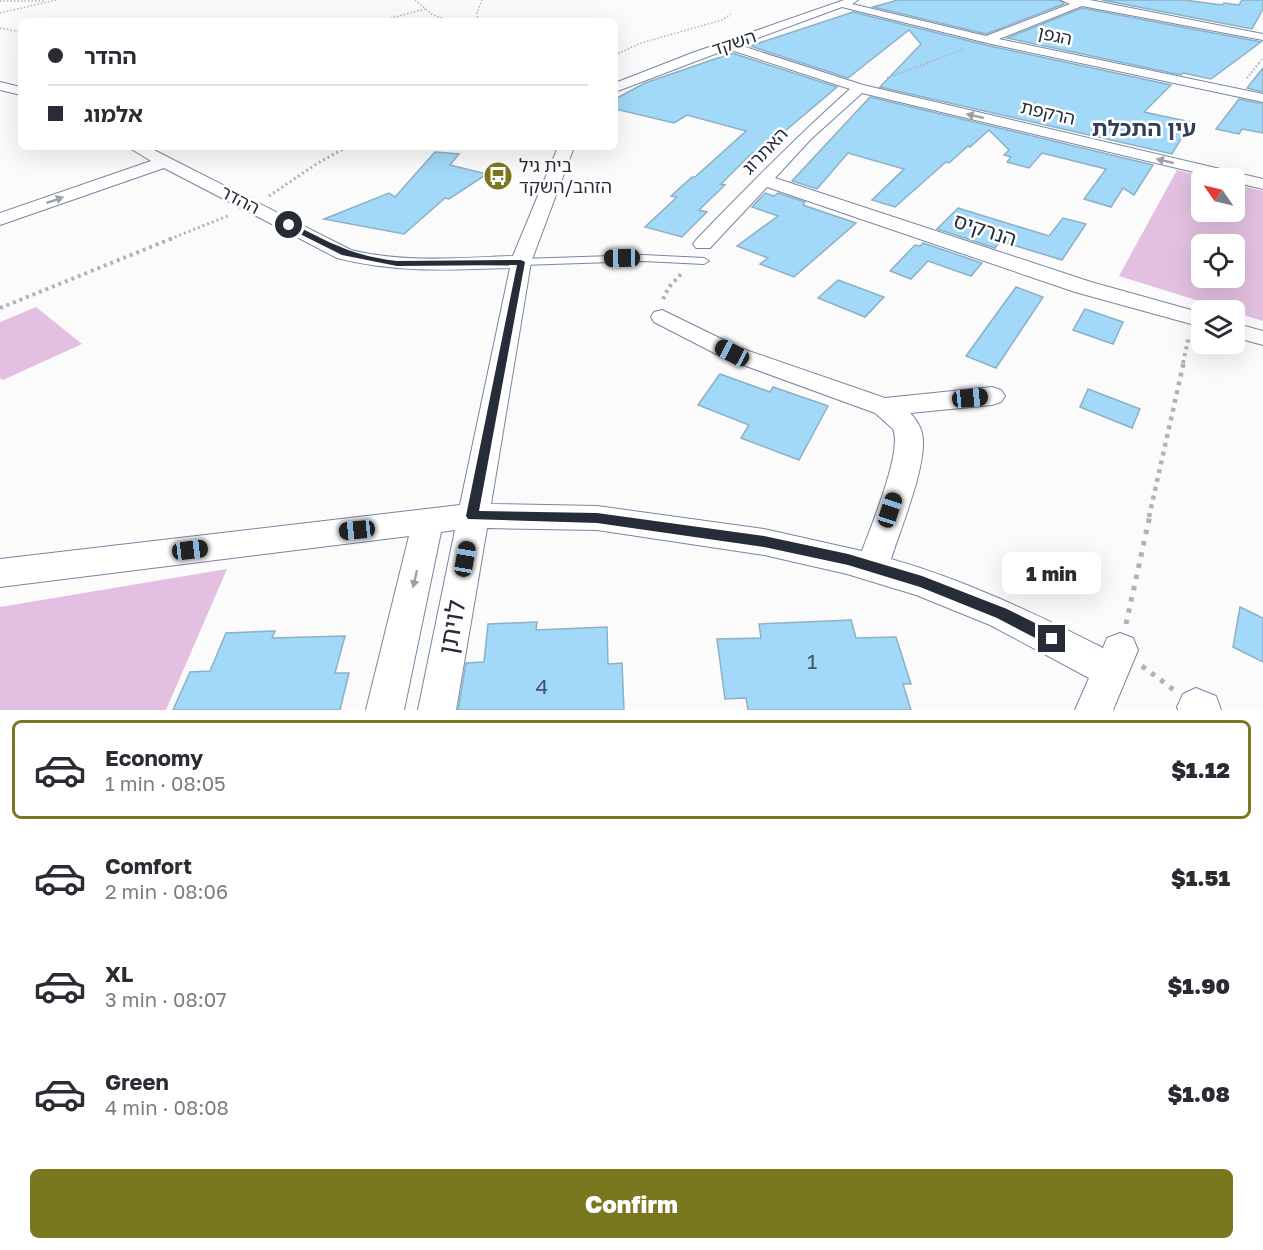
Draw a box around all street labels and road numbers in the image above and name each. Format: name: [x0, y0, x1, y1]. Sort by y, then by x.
street label: הגפן: [1036, 21, 1074, 49]
street label: השקד: [709, 24, 759, 60]
street label: הרקפת: [1019, 95, 1078, 129]
street label: האתרוג: [737, 122, 792, 178]
street label: ההדר: [217, 180, 264, 218]
street label: הנרקיס: [950, 207, 1020, 251]
street label: לויתן: [431, 597, 472, 657]

